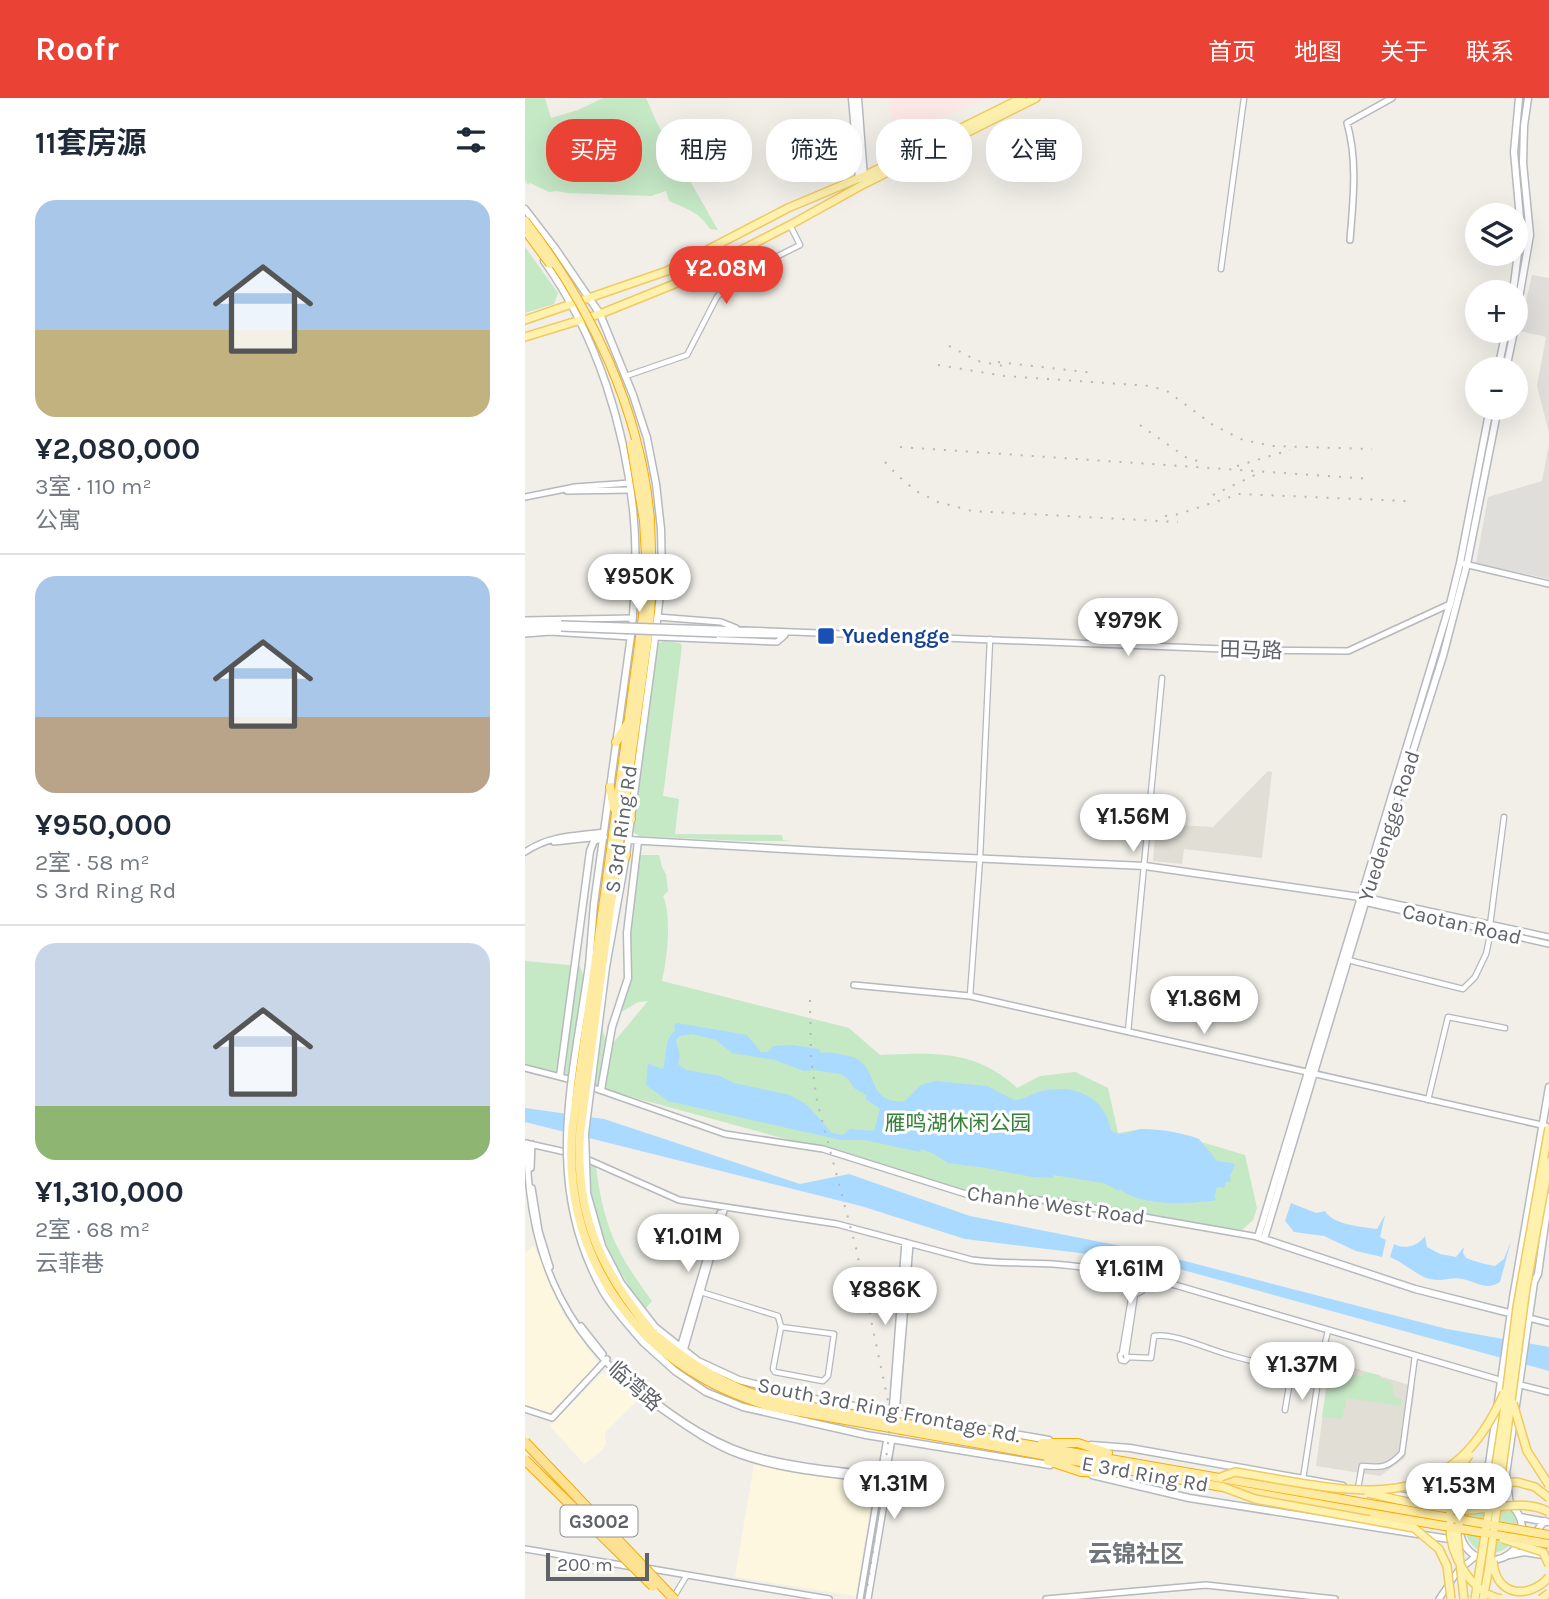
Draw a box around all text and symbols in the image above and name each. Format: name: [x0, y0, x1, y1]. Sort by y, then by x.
text: Roofr: [35, 30, 119, 68]
text: 首页: [1208, 38, 1256, 66]
text: 地图: [1294, 38, 1342, 66]
text: 关于: [1380, 38, 1428, 66]
text: 联系: [1466, 38, 1514, 66]
chip: 买房: [546, 119, 642, 182]
chip: 租房: [656, 119, 752, 182]
chip: 筛选: [766, 119, 862, 182]
chip: 新上: [876, 119, 972, 182]
chip: 公寓: [986, 119, 1082, 182]
icon: filters: [452, 121, 490, 159]
text: 11套房源: [35, 125, 146, 161]
map controls: [1465, 203, 1528, 420]
button: layers: [1465, 203, 1528, 266]
icon: home: [200, 246, 326, 372]
pin: ¥2.08M: [669, 246, 783, 306]
text: ¥2.08M: [685, 255, 767, 282]
button: +: [1465, 280, 1528, 343]
button: −: [1465, 357, 1528, 420]
text: ¥2,080,000: [35, 431, 200, 467]
text: 3室 · 110 m²: [35, 473, 152, 500]
text: 公寓: [35, 507, 81, 534]
pin: ¥950K: [590, 554, 688, 614]
text: ¥950K: [604, 563, 674, 590]
pin: ¥979K: [1079, 598, 1177, 658]
text: ¥979K: [1094, 607, 1162, 634]
icon: home: [200, 621, 326, 747]
place label: Yuedengge: [842, 624, 950, 648]
marker: Yuedengge: [816, 626, 836, 646]
street label: 田马路: [1219, 637, 1283, 663]
street label: Yuedengge Road: [1353, 747, 1425, 905]
street label: S 3rd Ring Rd: [600, 763, 642, 895]
pin: ¥1.56M: [1076, 794, 1190, 854]
text: ¥1.56M: [1096, 803, 1170, 830]
text: ¥950,000: [35, 807, 172, 843]
text: 2室 · 58 m²: [35, 849, 150, 876]
text: S 3rd Ring Rd: [35, 877, 176, 904]
street label: Caotan Road: [1400, 899, 1524, 949]
pin: ¥1.86M: [1147, 976, 1261, 1036]
text: ¥1.86M: [1166, 985, 1242, 1012]
icon: home: [200, 989, 326, 1115]
park label: 雁鸣湖休闲公园: [885, 1111, 1032, 1135]
text: ¥1,310,000: [35, 1174, 184, 1210]
street label: Chanhe West Road: [966, 1181, 1146, 1229]
pin: ¥1.01M: [631, 1214, 745, 1274]
text: 2室 · 68 m²: [35, 1216, 150, 1243]
text: ¥1.01M: [653, 1223, 723, 1250]
pin: ¥1.61M: [1073, 1246, 1187, 1306]
text: 云菲巷: [35, 1250, 104, 1277]
text: ¥1.61M: [1096, 1255, 1164, 1282]
pin: ¥886K: [836, 1268, 934, 1327]
text: ¥886K: [849, 1276, 921, 1303]
pin: ¥1.37M: [1245, 1342, 1359, 1402]
text: ¥1.37M: [1266, 1351, 1338, 1378]
street label: 临湾路: [603, 1356, 667, 1416]
street label: South 3rd Ring Frontage Rd.: [755, 1373, 1023, 1447]
street label: E 3rd Ring Rd: [1080, 1451, 1210, 1497]
pin: ¥1.31M: [837, 1462, 951, 1521]
pin: ¥1.53M: [1402, 1464, 1516, 1523]
text: ¥1.31M: [859, 1470, 929, 1497]
text: ¥1.53M: [1422, 1472, 1496, 1499]
road number: G3002: [561, 1506, 637, 1536]
district label: 云锦社区: [1088, 1540, 1184, 1568]
scale bar: [546, 1550, 649, 1582]
text: 200 m: [557, 1554, 613, 1576]

